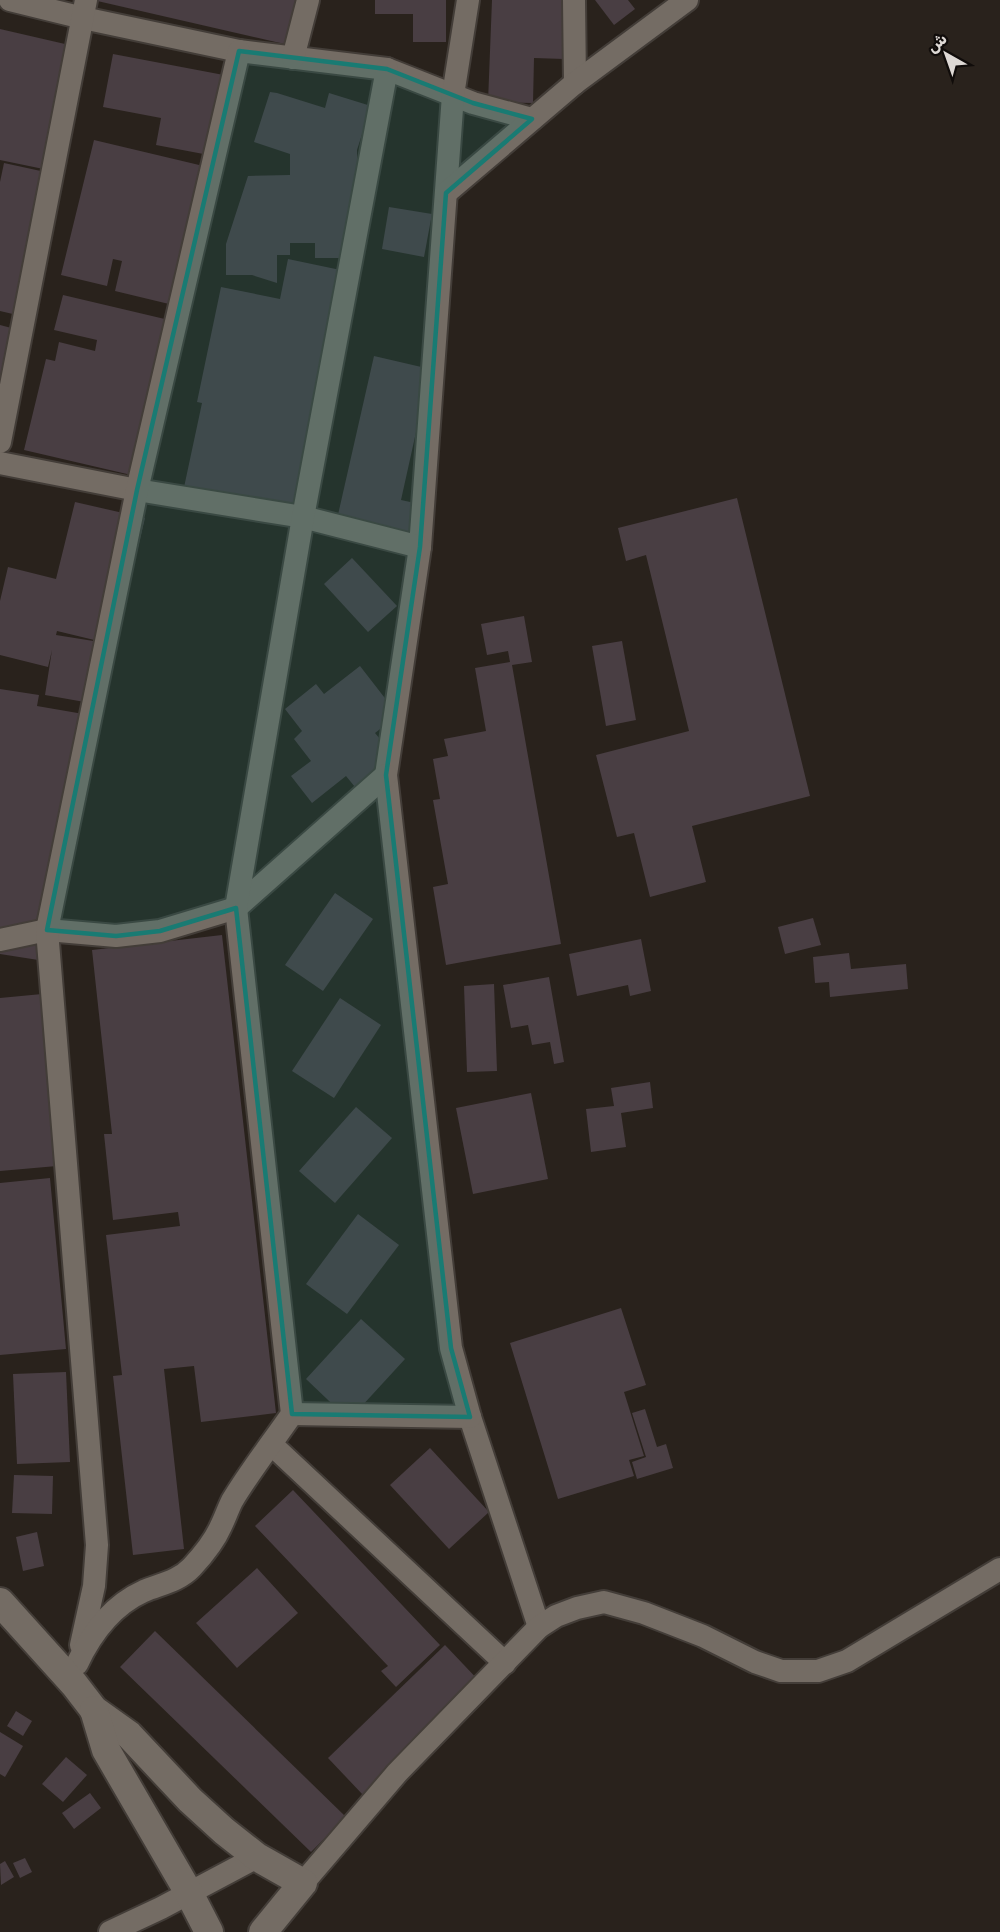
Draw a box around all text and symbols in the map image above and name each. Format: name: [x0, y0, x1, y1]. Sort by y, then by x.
north arrow: [916, 24, 976, 84]
text: ش: [923, 29, 951, 57]

